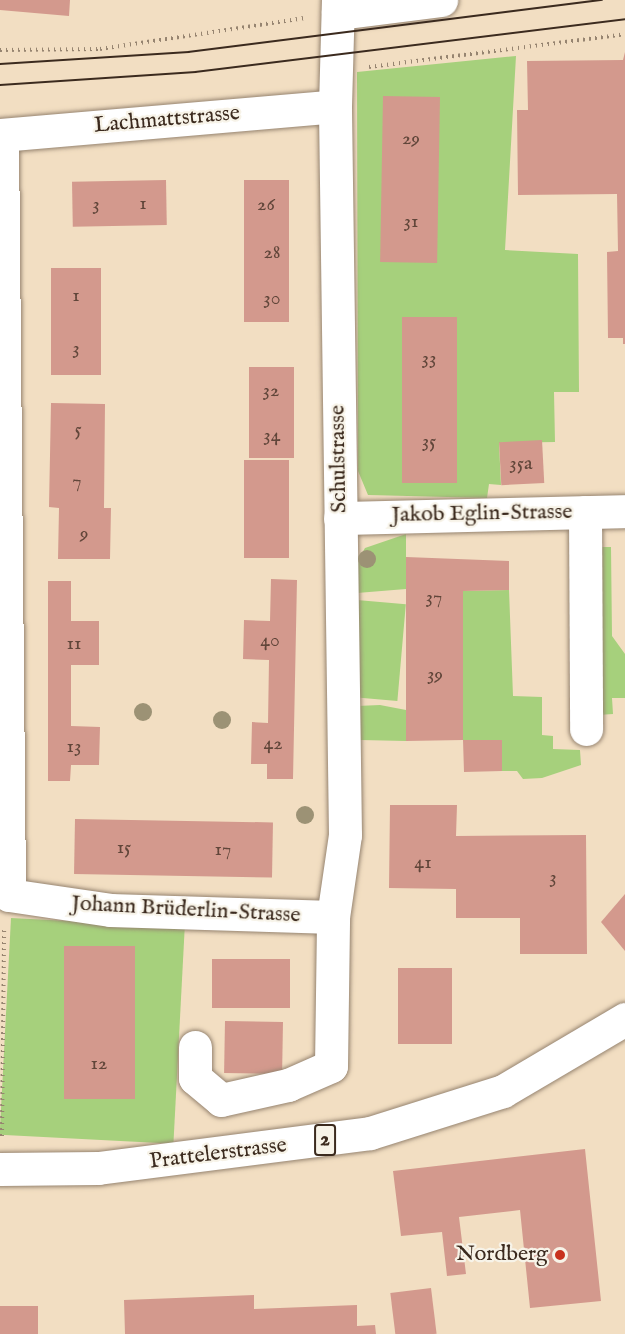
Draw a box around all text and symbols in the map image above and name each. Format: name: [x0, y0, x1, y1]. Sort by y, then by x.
street label: Lachmattstrasse: [93, 100, 241, 140]
house number: 29: [402, 126, 420, 150]
house number: 1: [139, 191, 147, 215]
house number: 3: [92, 192, 100, 216]
house number: 26: [257, 192, 275, 216]
house number: 31: [404, 209, 418, 233]
house number: 28: [263, 240, 281, 264]
house number: 1: [72, 283, 80, 307]
house number: 30: [263, 286, 281, 310]
house number: 3: [72, 336, 80, 360]
house number: 33: [422, 346, 436, 370]
house number: 32: [263, 378, 279, 402]
street label: Schulstrasse: [325, 405, 353, 513]
house number: 5: [74, 417, 82, 441]
house number: 34: [263, 423, 281, 447]
house number: 35: [422, 429, 436, 453]
house number: 35a: [509, 451, 533, 475]
house number: 7: [72, 469, 82, 493]
street label: Jakob Eglin-Strasse: [391, 499, 573, 529]
house number: 9: [80, 521, 88, 545]
house number: 37: [426, 585, 442, 609]
house number: 40: [260, 628, 280, 652]
house number: 11: [67, 631, 81, 655]
house number: 39: [427, 662, 443, 686]
house number: 42: [263, 731, 283, 755]
house number: 13: [67, 734, 81, 758]
house number: 15: [117, 835, 131, 859]
house number: 17: [215, 837, 231, 861]
house number: 41: [414, 850, 432, 874]
house number: 3: [549, 865, 557, 889]
street label: Johann Brüderlin-Strasse: [71, 891, 301, 929]
house number: 12: [91, 1051, 107, 1075]
road number: 2: [313, 1122, 337, 1158]
street label: Prattelerstrasse: [148, 1132, 288, 1176]
place label: Nordberg: [456, 1242, 548, 1268]
marker: Nordberg: [553, 1248, 567, 1262]

